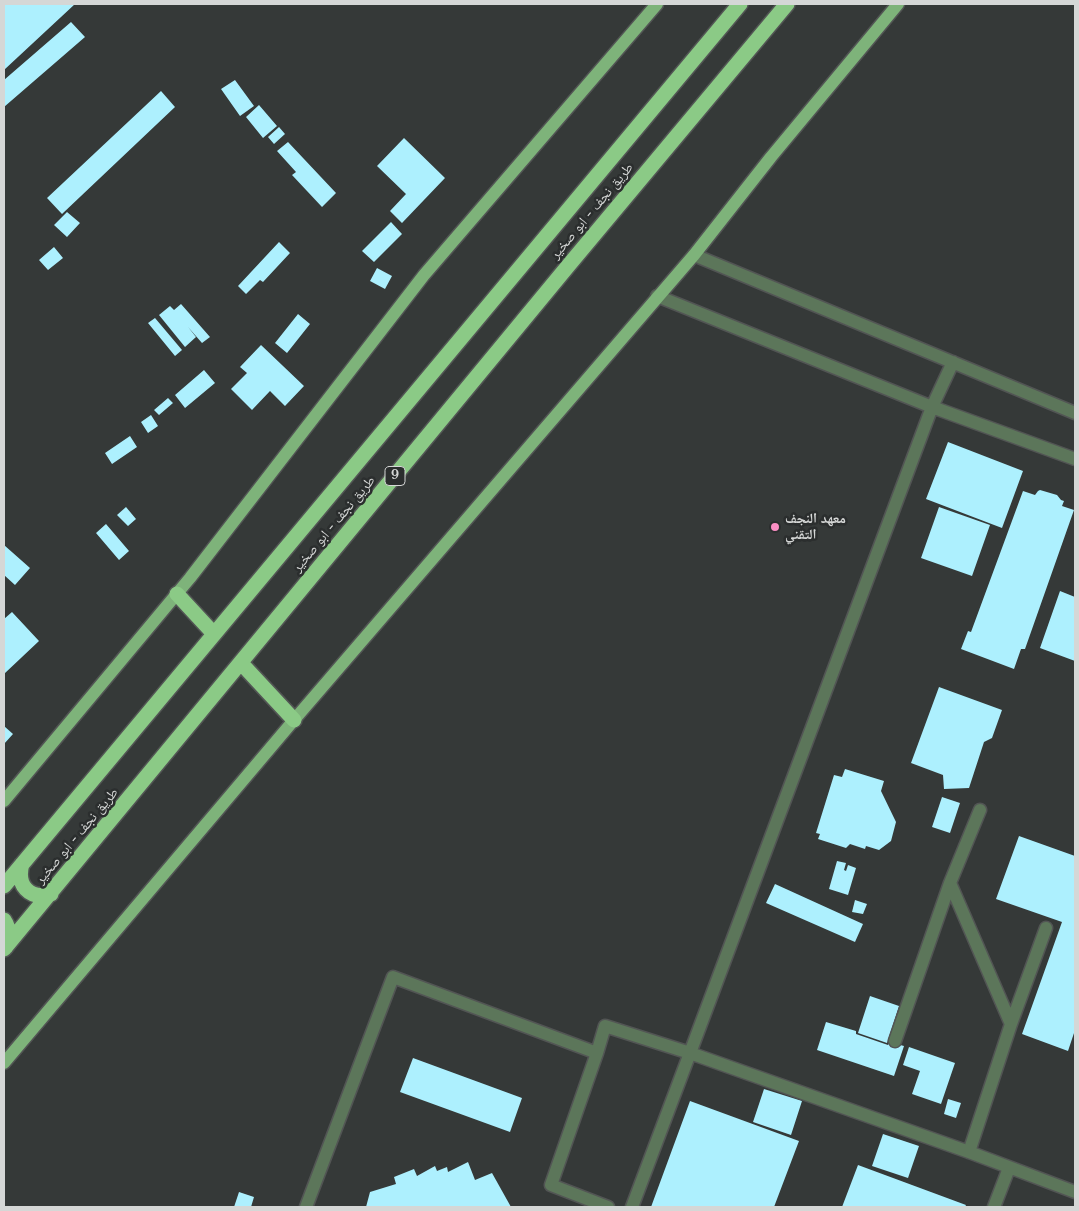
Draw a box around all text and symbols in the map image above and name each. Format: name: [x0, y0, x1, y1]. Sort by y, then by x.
street label: طريق نجف - ابو صخير: [547, 159, 637, 263]
road number: 9: [385, 466, 405, 486]
street label: طريق نجف - ابو صخير: [289, 472, 379, 576]
place label: معهد النجف التقني: [785, 511, 846, 544]
marker: معهد النجف التقني: [769, 521, 781, 533]
street label: طريق نجف - ابو صخير: [32, 784, 122, 888]

